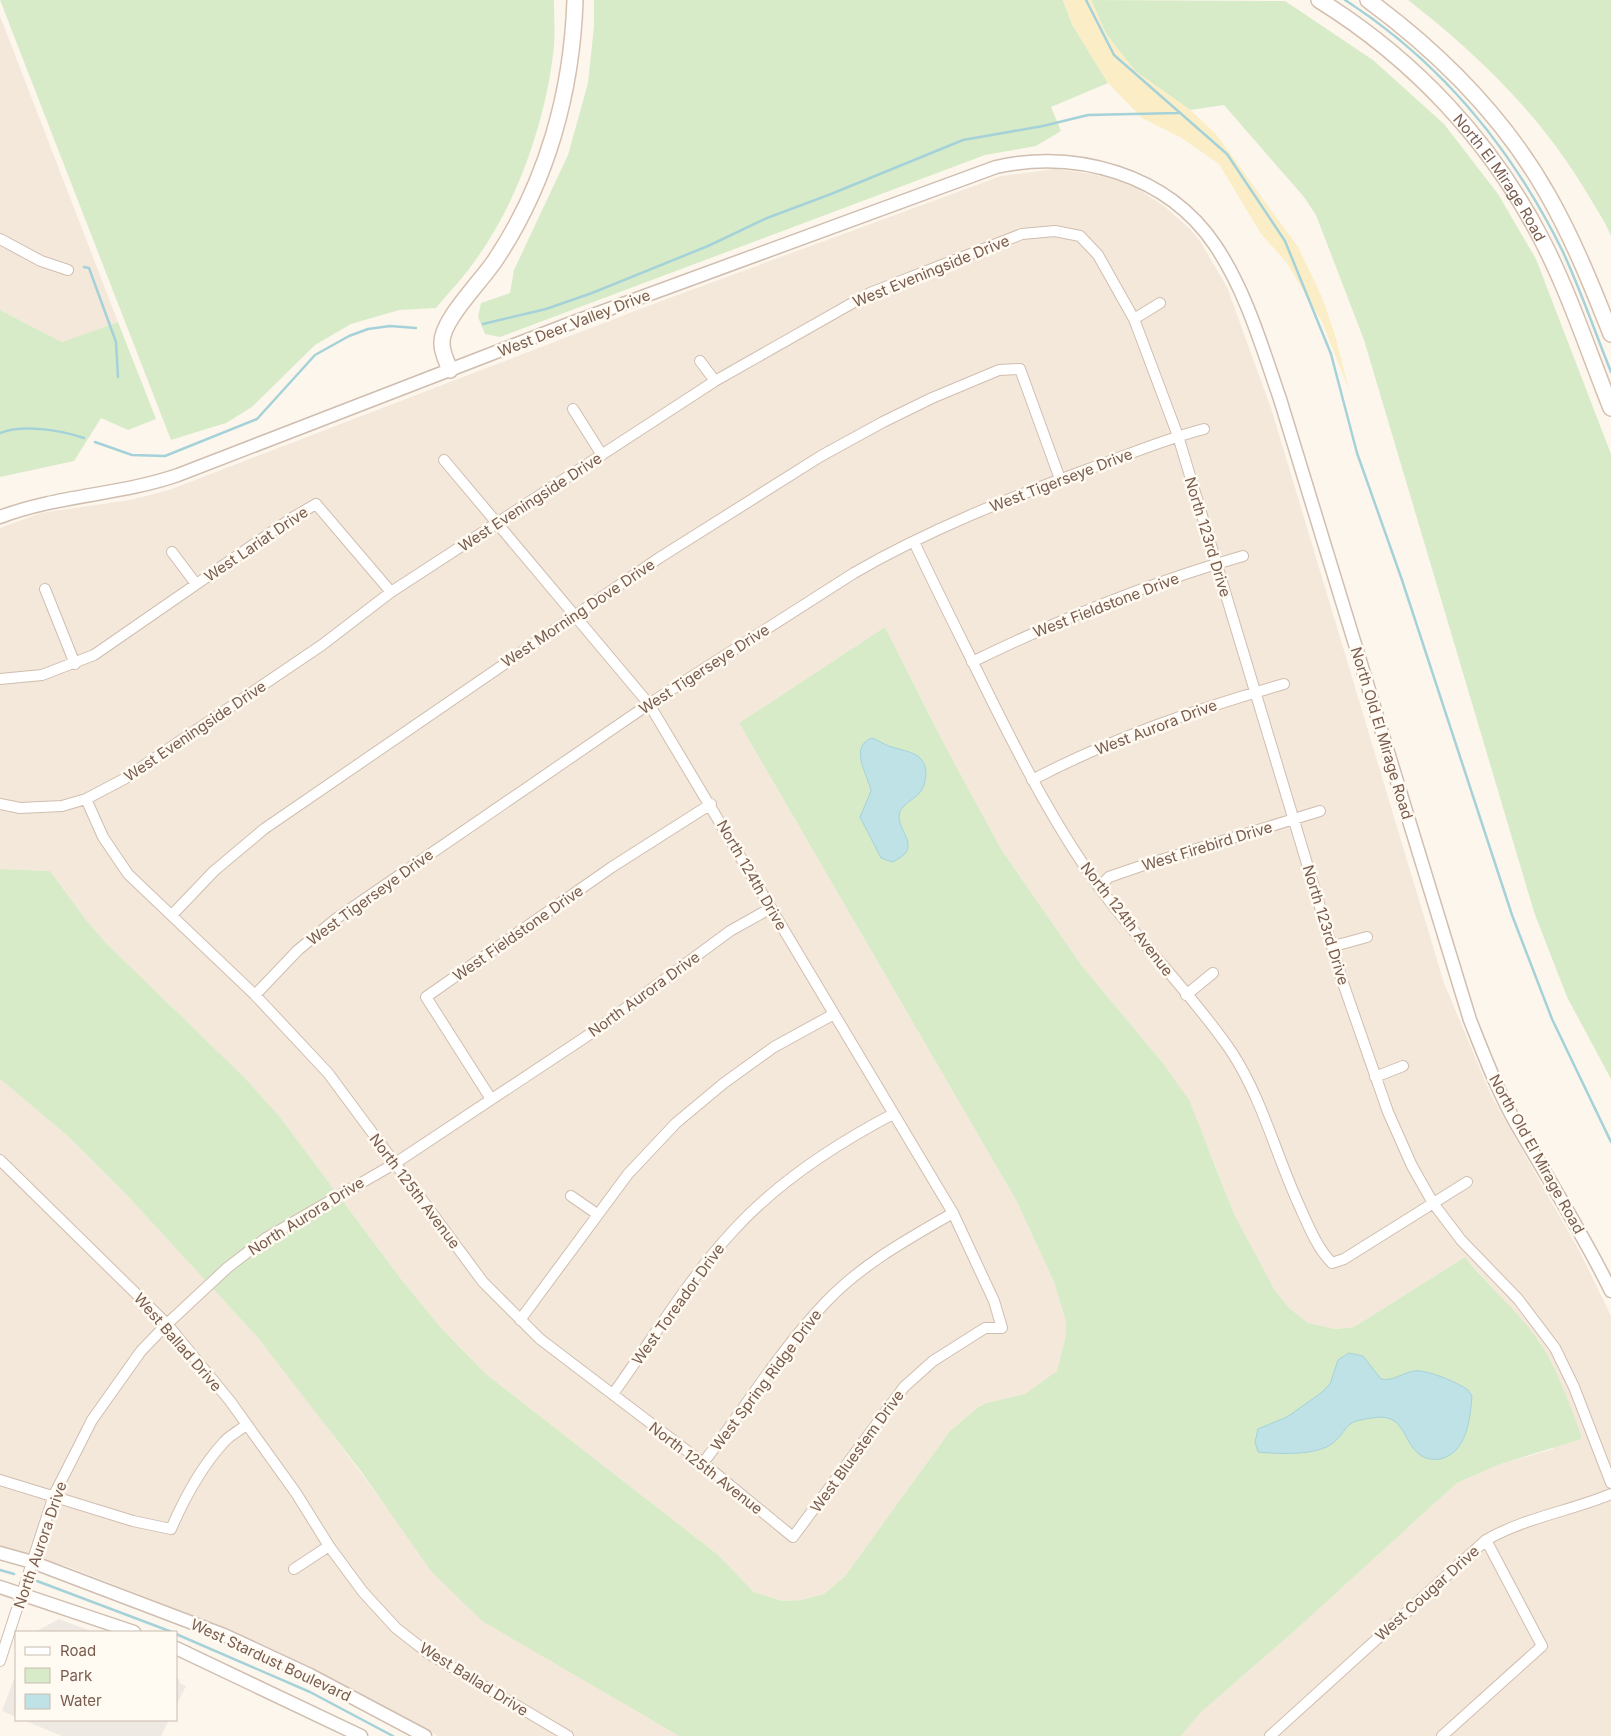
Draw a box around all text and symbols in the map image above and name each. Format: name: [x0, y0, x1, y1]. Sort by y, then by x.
street label: North El Mirage Road: [1450, 110, 1550, 244]
street label: West Eveningside Drive: [850, 231, 1012, 311]
street label: West Deer Valley Drive: [495, 285, 653, 361]
street label: West Tigerseye Drive: [987, 444, 1135, 516]
street label: West Eveningside Drive: [455, 449, 605, 555]
street label: North 123rd Drive: [1181, 475, 1235, 599]
street label: West Lariat Drive: [201, 502, 311, 586]
street label: West Morning Dove Drive: [498, 555, 658, 671]
street label: West Fieldstone Drive: [1030, 568, 1182, 642]
street label: West Tigerseye Drive: [635, 620, 773, 718]
street label: North Old El Mirage Road: [1347, 645, 1417, 821]
street label: West Eveningside Drive: [120, 676, 270, 786]
street label: West Aurora Drive: [1092, 695, 1220, 759]
street label: North 124th Drive: [713, 817, 791, 933]
street label: West Firebird Drive: [1140, 817, 1274, 875]
street label: West Tigerseye Drive: [303, 845, 437, 949]
street label: North 124th Avenue: [1077, 858, 1177, 980]
street label: North 123rd Drive: [1299, 863, 1353, 987]
street label: West Fieldstone Drive: [449, 881, 587, 985]
street label: North Aurora Drive: [584, 947, 704, 1041]
street label: North Old El Mirage Road: [1485, 1071, 1589, 1237]
street label: North 125th Avenue: [366, 1130, 464, 1252]
street label: North Aurora Drive: [244, 1173, 368, 1259]
street label: West Toreador Drive: [628, 1240, 728, 1368]
street label: West Ballad Drive: [130, 1289, 226, 1395]
street label: West Spring Ridge Drive: [707, 1305, 825, 1455]
street label: West Bluestem Drive: [806, 1386, 908, 1516]
street label: North 125th Avenue: [645, 1418, 767, 1518]
street label: North Aurora Drive: [9, 1479, 71, 1611]
street label: West Cougar Drive: [1371, 1541, 1483, 1645]
street label: West Stardust Boulevard: [188, 1615, 354, 1705]
legend: [15, 1631, 178, 1721]
street label: West Ballad Drive: [416, 1638, 532, 1720]
text: Road: [60, 1641, 96, 1660]
text: Park: [60, 1666, 93, 1685]
text: Water: [60, 1691, 102, 1710]

